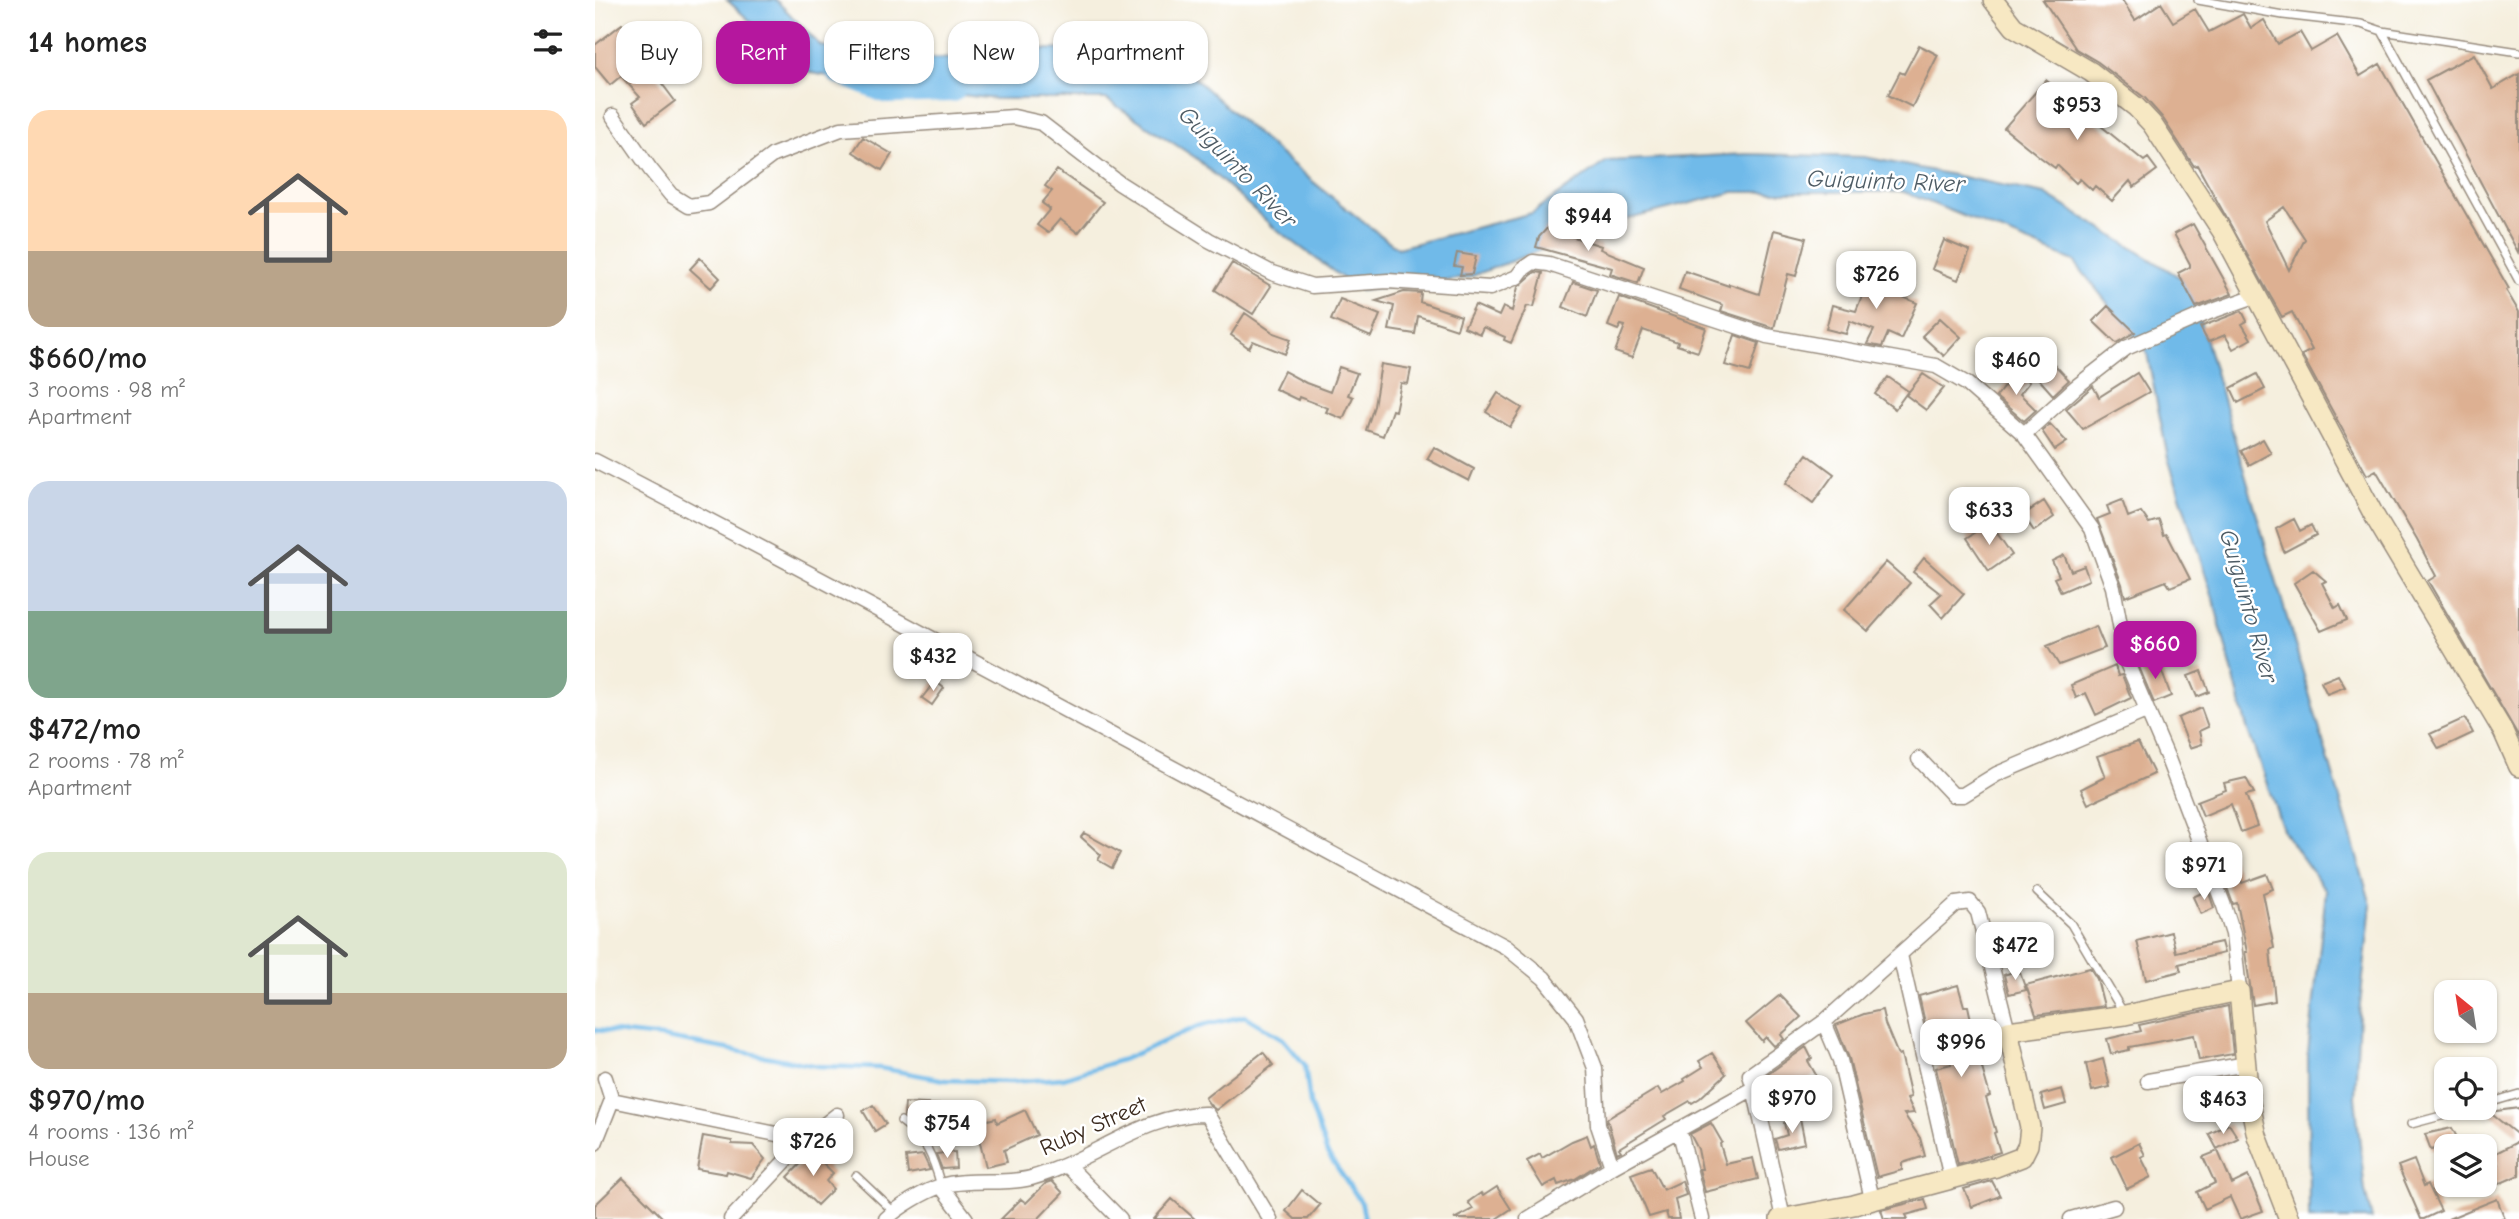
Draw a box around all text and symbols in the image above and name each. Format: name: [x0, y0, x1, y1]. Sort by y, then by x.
chip: Buy: [616, 21, 702, 84]
chip: Rent: [716, 21, 810, 84]
chip: Filters: [824, 21, 934, 84]
chip: New: [948, 21, 1039, 84]
chip: Apartment: [1053, 21, 1208, 84]
icon: filters: [529, 23, 567, 61]
text: 14 homes: [28, 25, 147, 60]
pin: $953: [2036, 82, 2118, 142]
text: $953: [2052, 91, 2102, 118]
water label: Guiguinto River: [1173, 100, 1304, 235]
icon: home: [235, 155, 361, 281]
water label: Guiguinto River: [1807, 164, 1967, 198]
pin: $944: [1547, 194, 1629, 253]
text: $944: [1564, 202, 1612, 229]
pin: $726: [1835, 252, 1917, 311]
text: $726: [1852, 260, 1900, 287]
pin: $460: [1975, 338, 2057, 397]
text: $660/mo: [28, 341, 147, 376]
text: $460: [1991, 346, 2041, 373]
text: 3 rooms · 98 m²: [28, 376, 185, 403]
text: Apartment: [28, 403, 131, 430]
pin: $633: [1948, 488, 2030, 547]
text: $633: [1965, 496, 2013, 523]
icon: home: [235, 526, 361, 652]
water label: Guiguinto River: [2214, 526, 2285, 687]
pin: $660: [2114, 622, 2196, 681]
text: $660: [2129, 630, 2181, 657]
pin: $432: [892, 634, 974, 693]
text: $432: [909, 642, 957, 669]
text: $472/mo: [28, 712, 141, 747]
text: 2 rooms · 78 m²: [28, 747, 184, 774]
text: Apartment: [28, 774, 131, 801]
pin: $971: [2163, 842, 2245, 902]
text: $971: [2181, 851, 2227, 878]
icon: home: [235, 897, 361, 1023]
pin: $472: [1974, 922, 2056, 982]
text: $472: [1992, 931, 2038, 958]
north arrow: [2434, 980, 2497, 1043]
map controls: [2434, 980, 2497, 1197]
pin: $996: [1920, 1020, 2002, 1079]
text: $996: [1936, 1028, 1986, 1055]
button: locate: [2434, 1057, 2497, 1120]
pin: $970: [1751, 1076, 1833, 1135]
pin: $463: [2182, 1076, 2264, 1136]
text: $970/mo: [28, 1083, 145, 1118]
text: $970: [1767, 1084, 1817, 1111]
text: $463: [2199, 1085, 2247, 1112]
street label: Ruby Street: [1036, 1090, 1151, 1161]
pin: $754: [906, 1100, 988, 1160]
text: $754: [923, 1109, 971, 1136]
text: 4 rooms · 136 m²: [28, 1118, 194, 1145]
pin: $726: [772, 1118, 854, 1178]
text: $726: [789, 1127, 837, 1154]
button: layers: [2434, 1134, 2497, 1197]
text: House: [28, 1145, 90, 1172]

